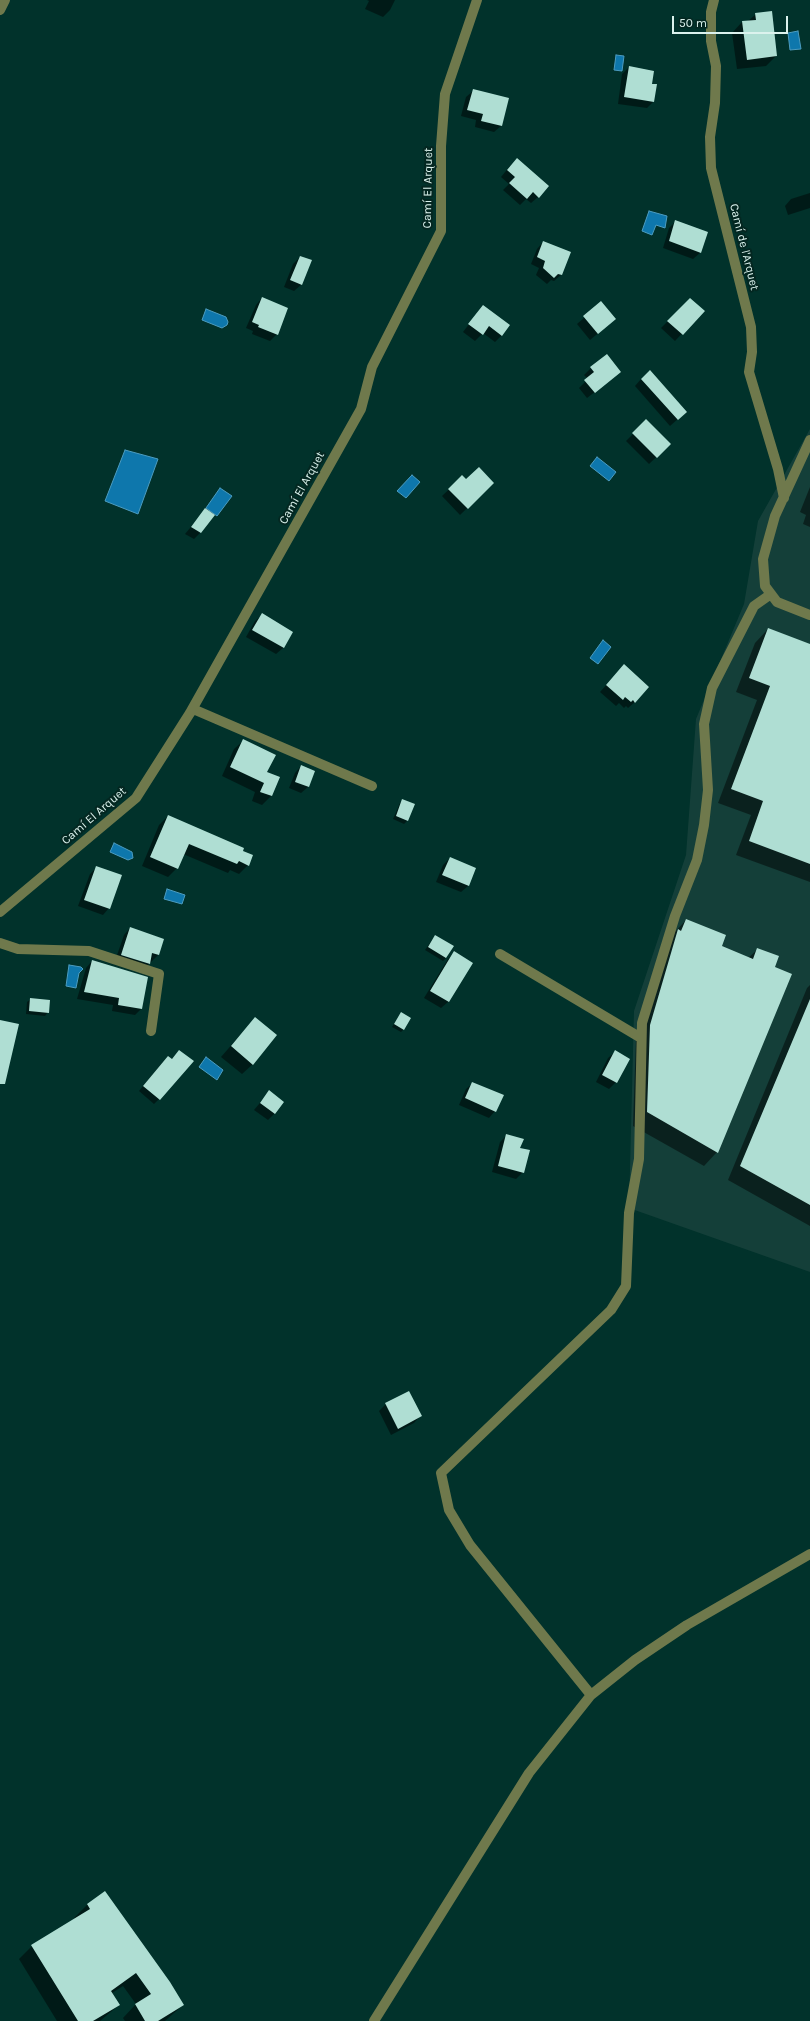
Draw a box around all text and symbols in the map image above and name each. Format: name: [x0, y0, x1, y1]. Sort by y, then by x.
scale bar: [674, 8, 790, 34]
text: 50 m: [679, 16, 707, 30]
street label: Camí El Arquet: [420, 148, 436, 228]
street label: Camí de l'Arquet: [726, 202, 762, 292]
street label: Camí El Arquet: [276, 449, 328, 527]
street label: Camí El Arquet: [59, 784, 129, 848]

